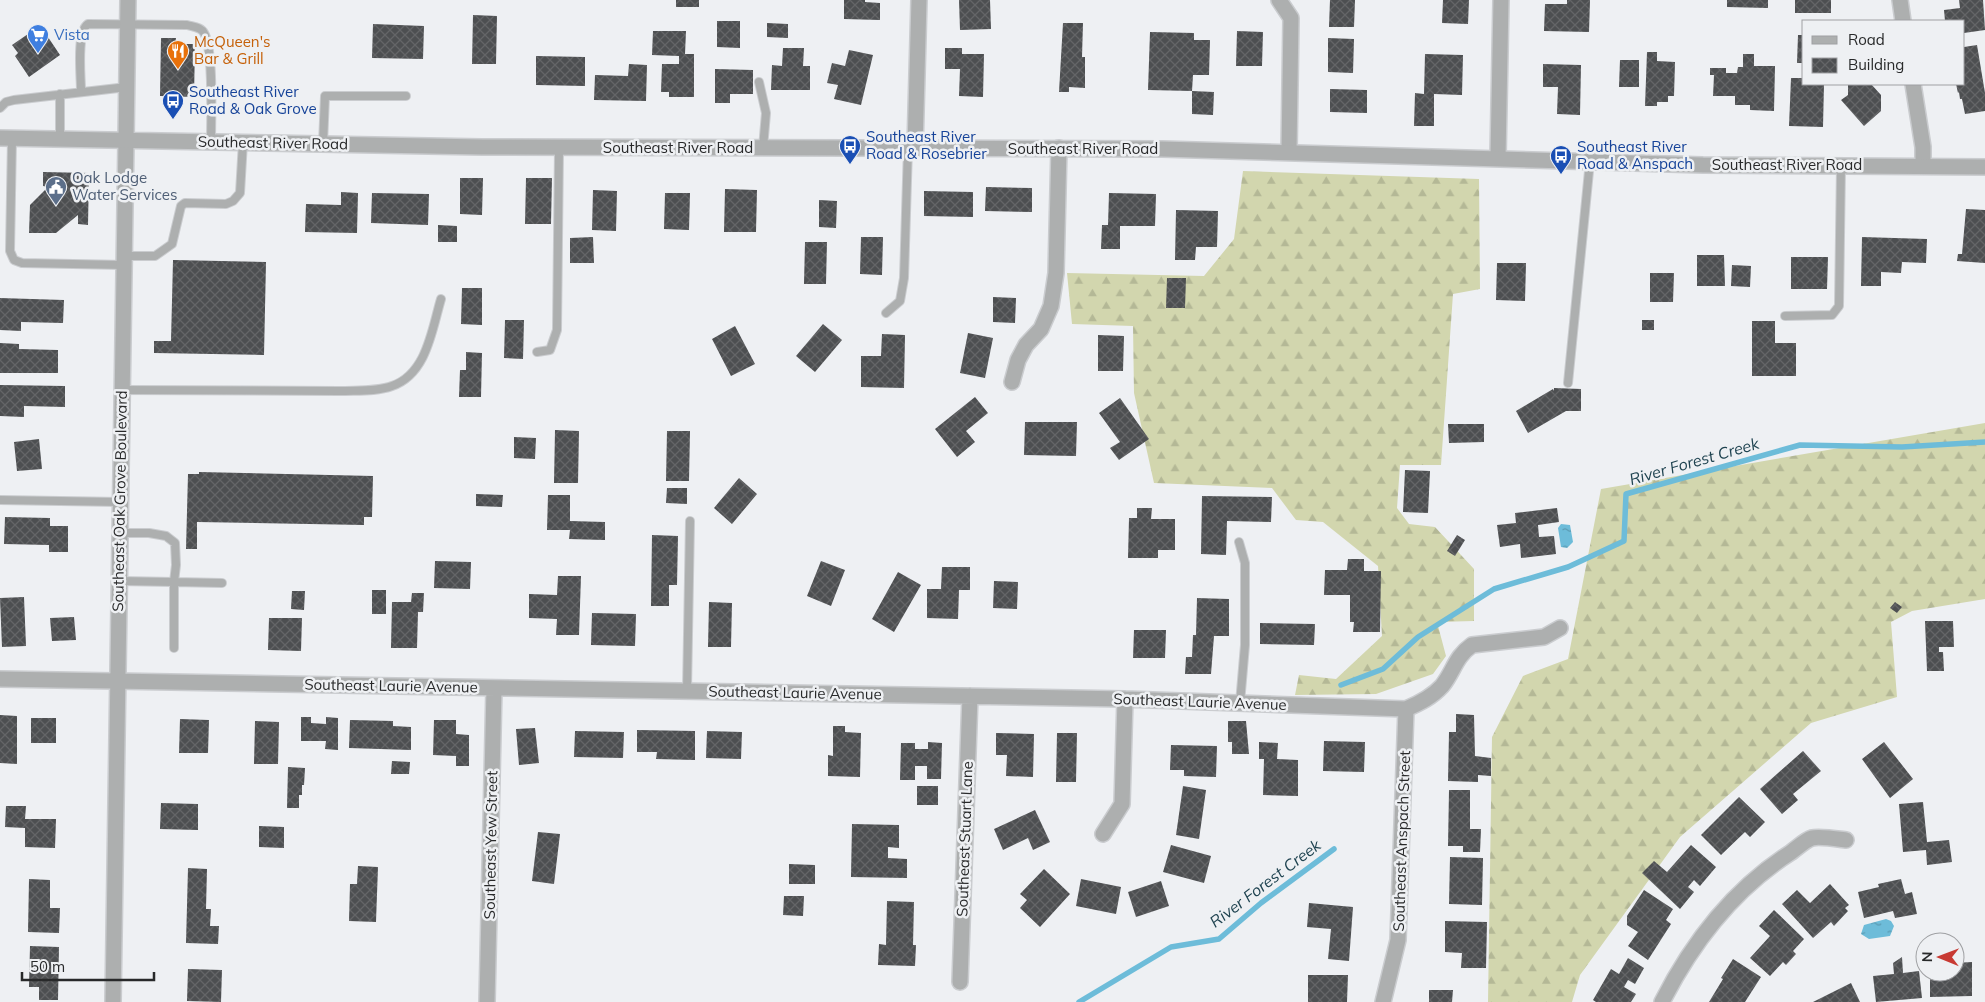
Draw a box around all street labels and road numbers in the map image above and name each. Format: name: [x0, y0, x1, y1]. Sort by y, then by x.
street label: Southeast River Road: [198, 132, 348, 153]
street label: Southeast River Road: [603, 138, 753, 157]
street label: Southeast River Road: [1008, 139, 1158, 158]
street label: Southeast River Road: [1712, 155, 1862, 174]
street label: Southeast Oak Grove Boulevard: [108, 390, 131, 612]
street label: Southeast Laurie Avenue: [304, 674, 478, 697]
street label: Southeast Laurie Avenue: [708, 681, 882, 704]
street label: Southeast Laurie Avenue: [1113, 689, 1287, 714]
street label: Southeast Anspach Street: [1389, 750, 1414, 932]
street label: Southeast Stuart Lane: [952, 761, 977, 917]
street label: Southeast Yew Street: [480, 770, 501, 920]

